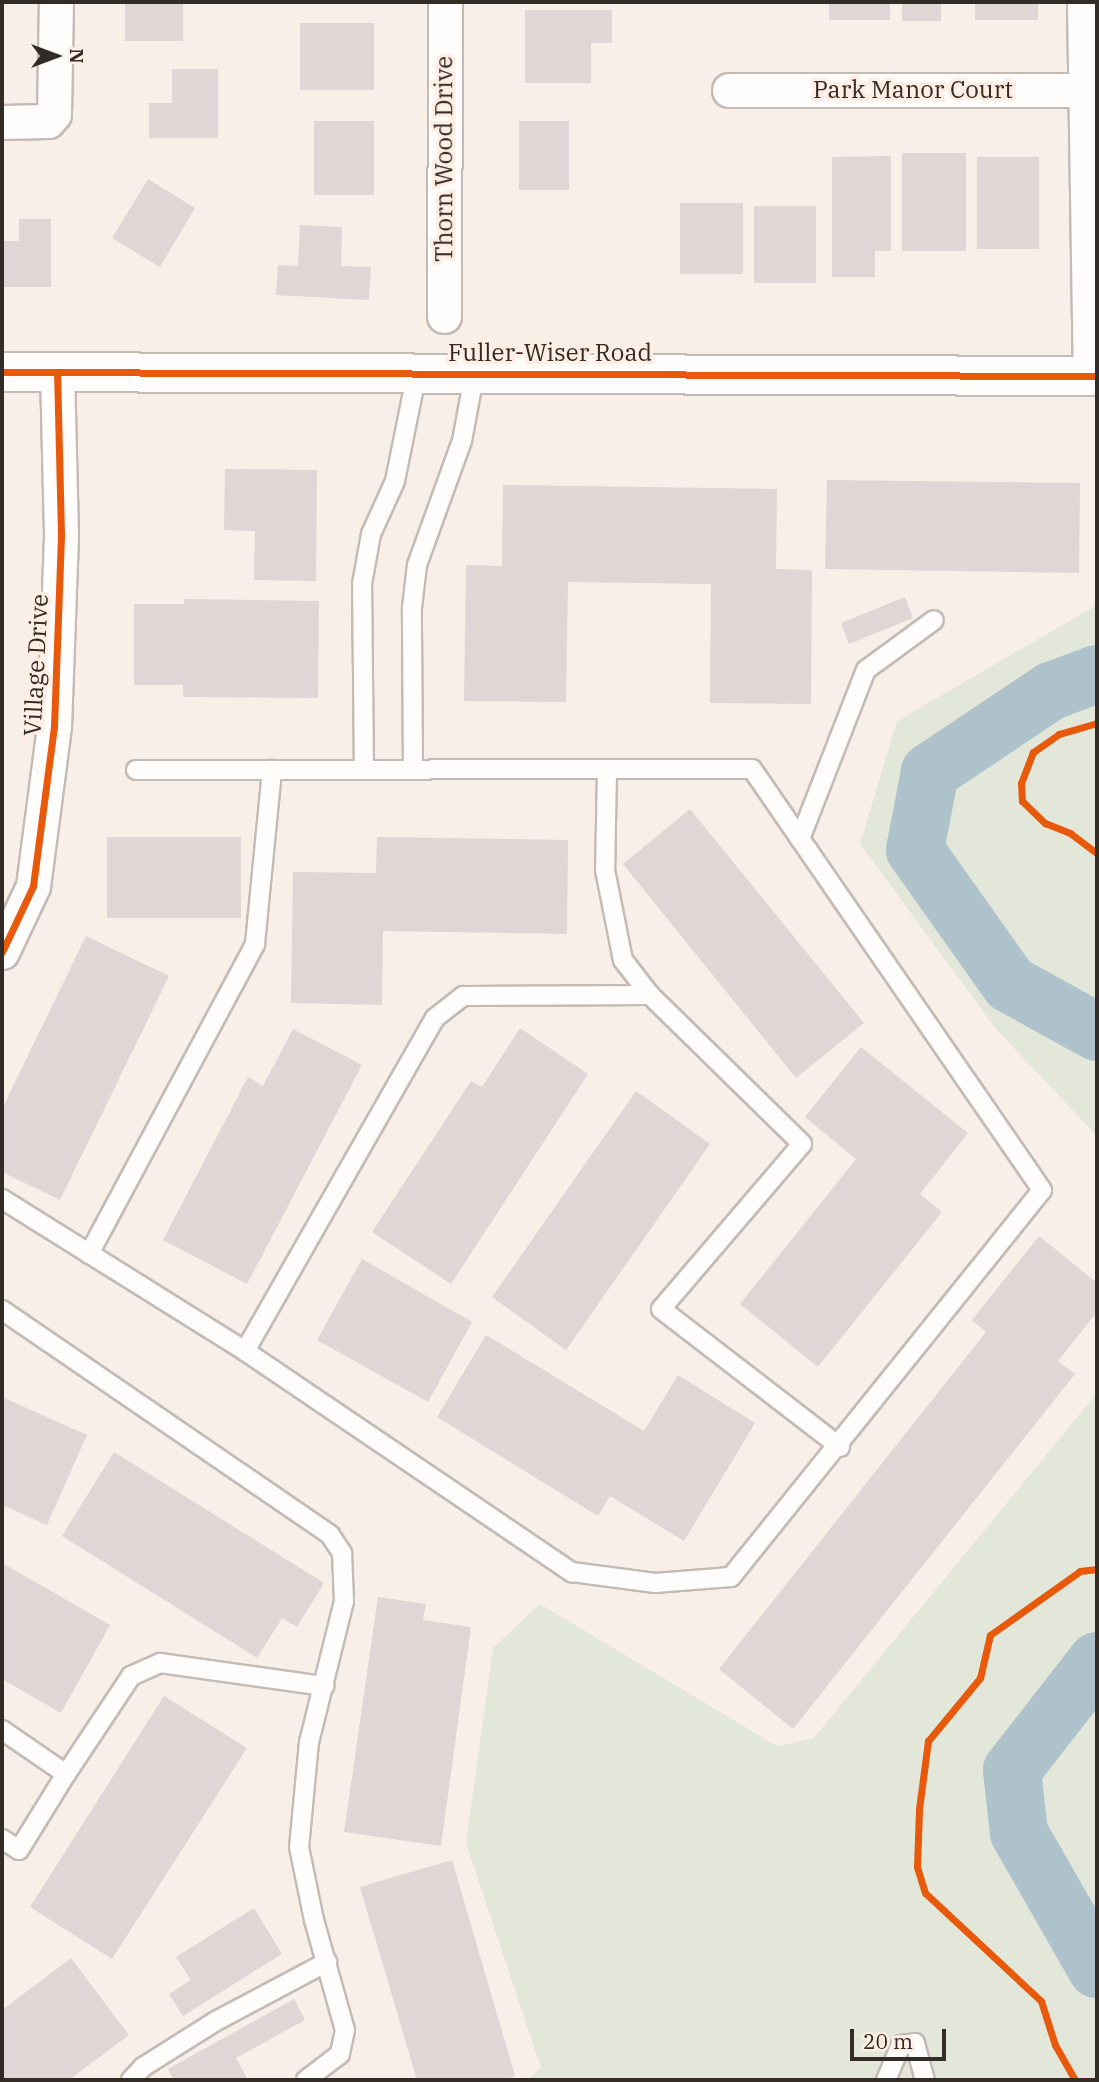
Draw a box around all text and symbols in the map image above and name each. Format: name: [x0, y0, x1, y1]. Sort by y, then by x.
north arrow: [21, 21, 91, 91]
text: N: [65, 48, 89, 64]
street label: Thorn Wood Drive: [430, 56, 458, 262]
street label: Park Manor Court: [813, 76, 1013, 104]
street label: Fuller-Wiser Road: [448, 339, 652, 367]
street label: Village Drive: [18, 593, 54, 737]
scale bar: [854, 2016, 950, 2060]
text: 20 m: [863, 2027, 913, 2055]

